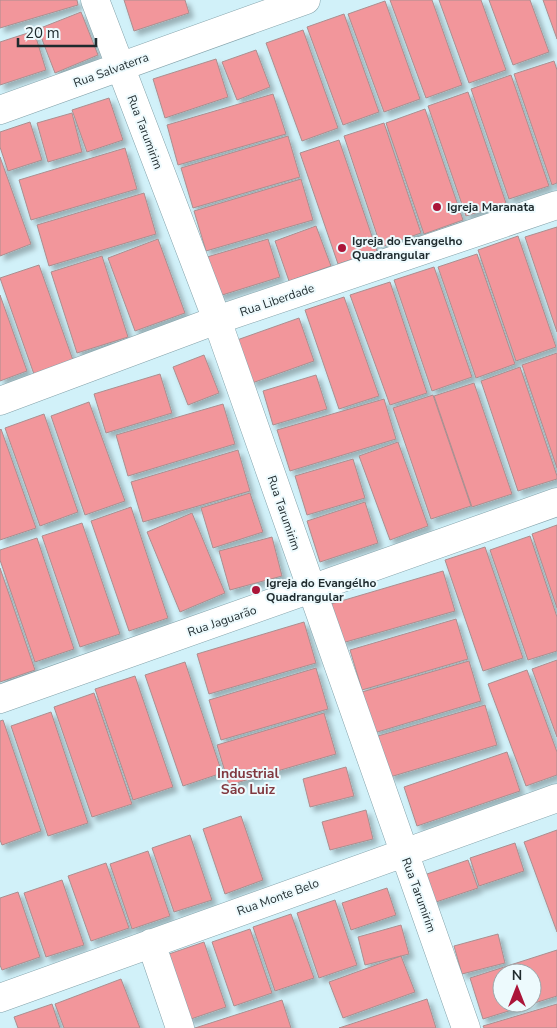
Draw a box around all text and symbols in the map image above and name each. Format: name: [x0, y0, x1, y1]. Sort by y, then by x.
scale bar: [18, 15, 95, 47]
text: 20 m: [25, 23, 60, 43]
street label: Rua Salvaterra: [71, 49, 151, 91]
street label: Rua Tarumirim: [123, 93, 167, 171]
place label: Igreja Maranata: [447, 199, 535, 215]
marker: Igreja Maranata: [431, 201, 443, 213]
place label: Igreja do Evangelho Quadrangular: [352, 233, 462, 263]
marker: Igreja do Evangelho Quadrangular: [336, 242, 348, 254]
street label: Rua Liberdade: [238, 280, 316, 320]
street label: Rua Tarumirim: [264, 473, 304, 553]
place label: Igreja do Evangélho Quadrangular: [266, 575, 376, 605]
marker: Igreja do Evangélho Quadrangular: [250, 584, 262, 596]
street label: Rua Jaguarão: [185, 602, 259, 640]
district label: Industrial São Luiz: [217, 764, 280, 799]
street label: Rua Tarumirim: [398, 855, 440, 935]
street label: Rua Monte Belo: [235, 875, 322, 919]
north arrow: [492, 963, 542, 1013]
text: N: [512, 966, 522, 985]

